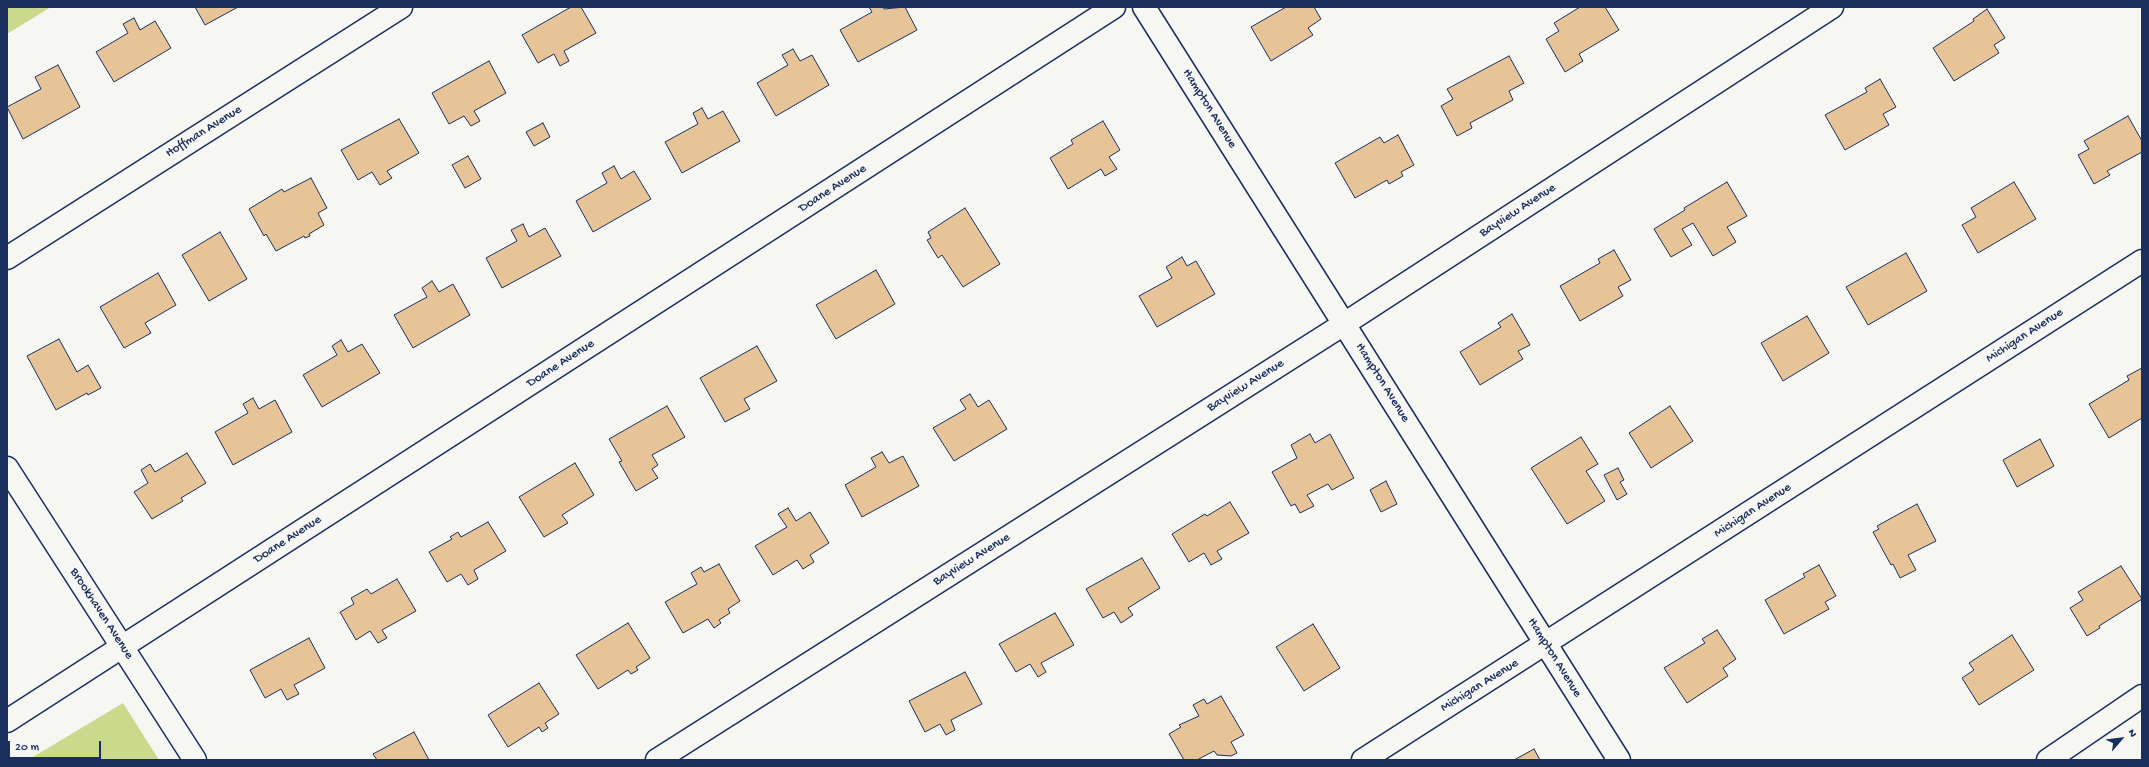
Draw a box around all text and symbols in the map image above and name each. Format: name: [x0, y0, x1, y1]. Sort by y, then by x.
street label: Hampton Avenue: [1178, 66, 1240, 152]
street label: Hoffman Avenue: [163, 102, 245, 162]
street label: Doane Avenue: [796, 161, 870, 217]
street label: Bayview Avenue: [1477, 181, 1559, 241]
street label: Michigan Avenue: [1983, 305, 2067, 367]
street label: Doane Avenue: [524, 336, 598, 392]
street label: Hampton Avenue: [1351, 340, 1413, 426]
street label: Bayview Avenue: [1205, 356, 1287, 416]
street label: Michigan Avenue: [1711, 480, 1795, 542]
street label: Doane Avenue: [251, 512, 325, 568]
street label: Bayview Avenue: [931, 530, 1013, 590]
street label: Brookhaven Avenue: [66, 565, 136, 663]
street label: Hampton Avenue: [1523, 615, 1585, 701]
street label: Michigan Avenue: [1438, 656, 1522, 716]
north arrow: [2101, 719, 2141, 759]
text: N: [2125, 727, 2139, 739]
scale bar: [10, 733, 103, 759]
text: 20 m: [15, 741, 39, 755]

